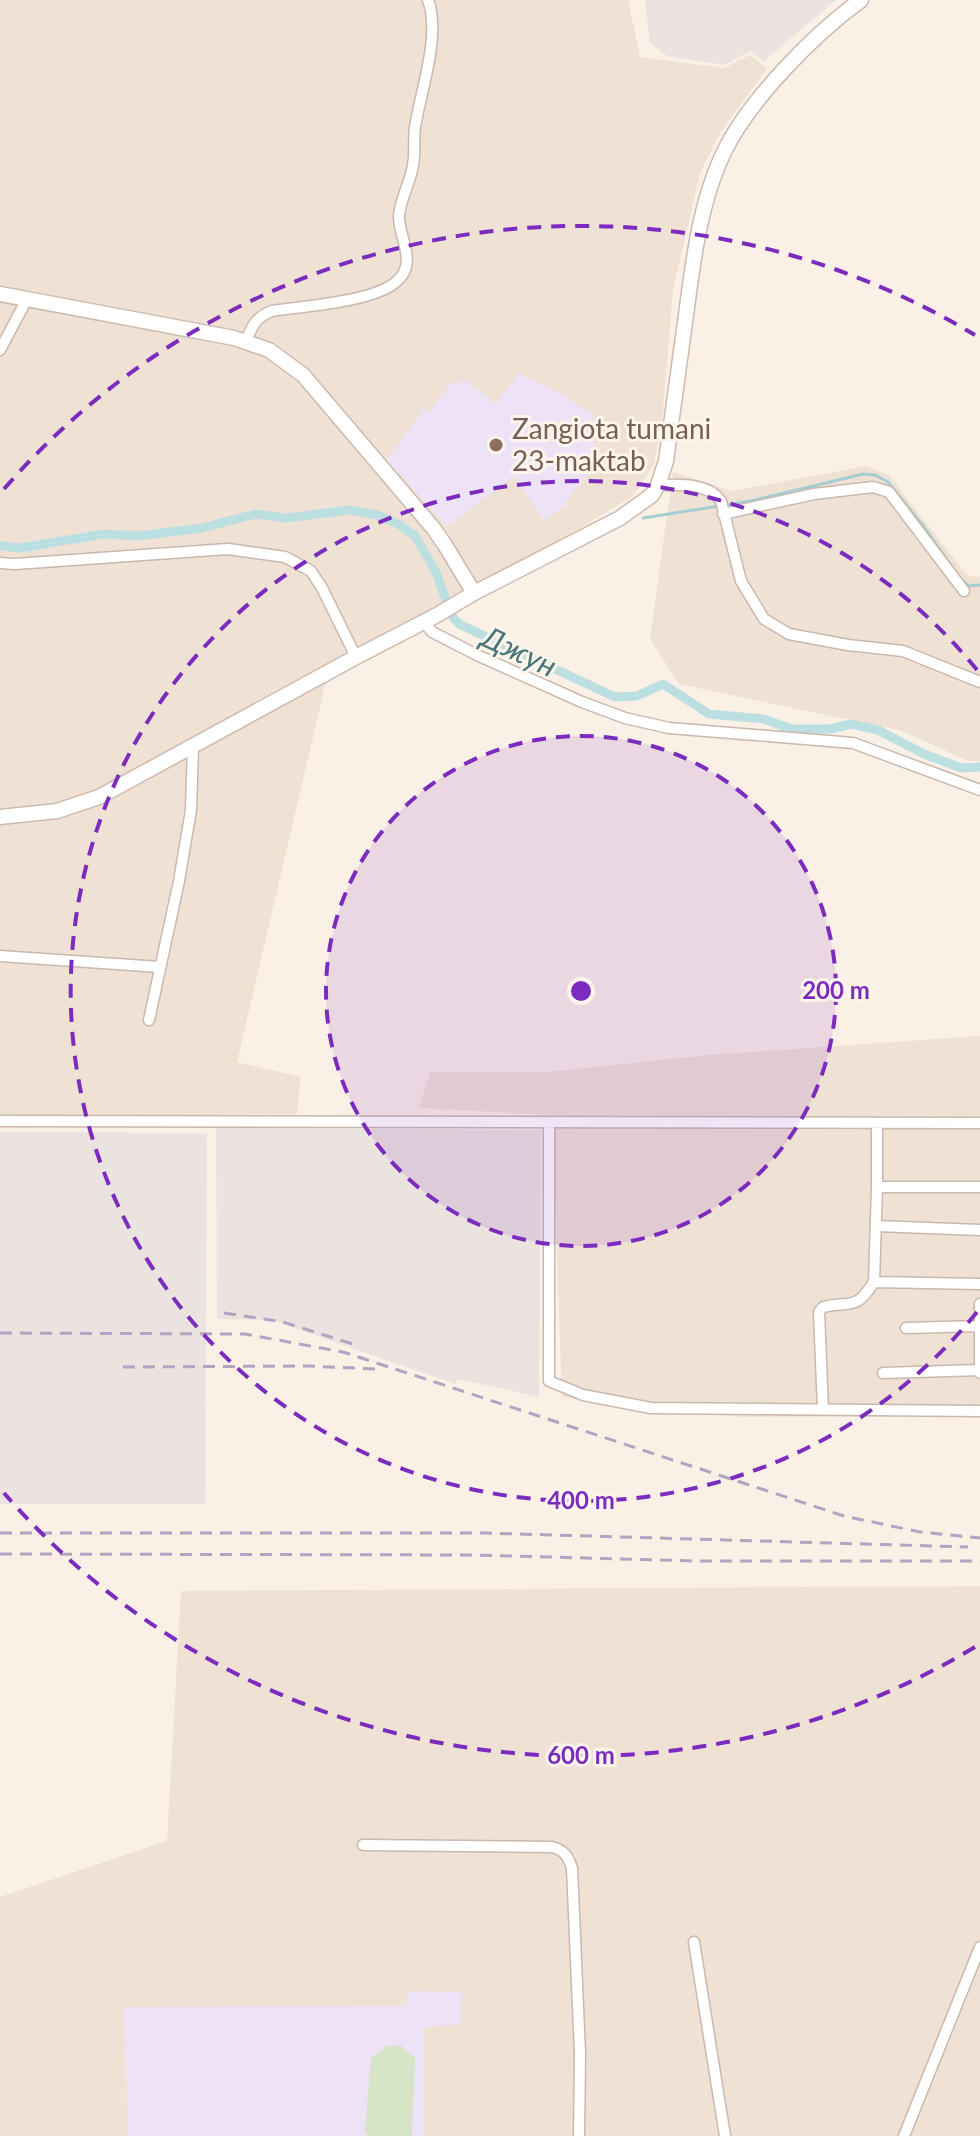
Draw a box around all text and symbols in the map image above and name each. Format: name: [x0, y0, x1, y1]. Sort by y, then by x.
place label: Zangiota tumani 23-maktab: [512, 411, 711, 477]
marker: Zangiota tumani 23-maktab: [487, 436, 505, 454]
water label: Джун: [475, 617, 563, 683]
text: 200 m: [802, 975, 870, 1004]
centre of rings: [567, 977, 595, 1005]
text: 400 m: [547, 1485, 615, 1514]
text: 600 m: [547, 1740, 615, 1769]

